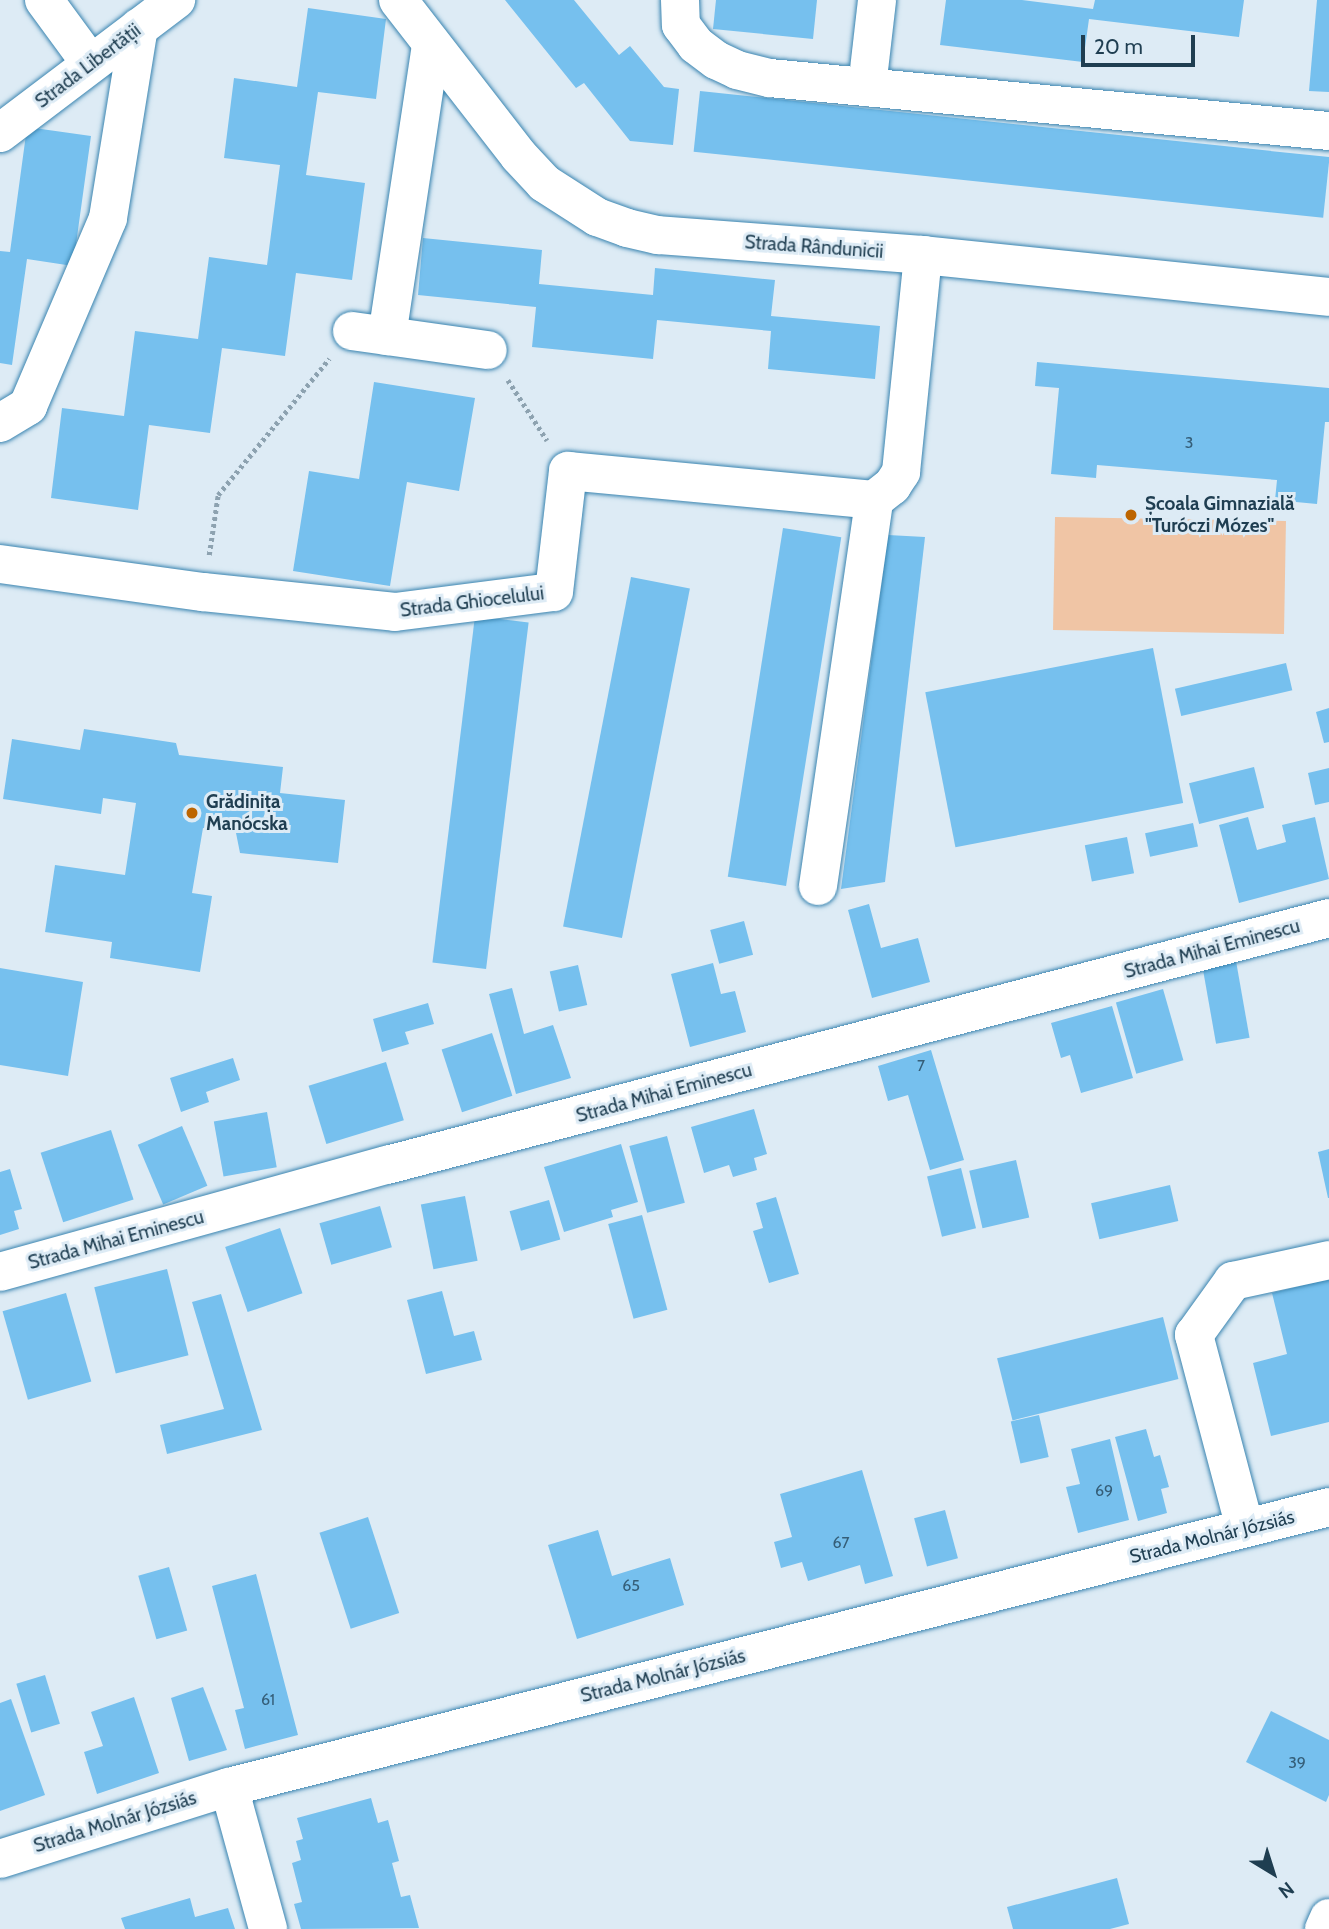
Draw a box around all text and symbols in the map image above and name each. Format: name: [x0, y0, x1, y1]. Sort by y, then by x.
street label: Strada Libertății: [31, 19, 145, 113]
scale bar: [1084, 21, 1198, 65]
text: 20 m: [1094, 34, 1143, 59]
street label: Strada Rândunicii: [744, 231, 884, 263]
house number: 3: [1185, 433, 1193, 453]
place label: Școala Gimnazială "Turóczi Mózes": [1145, 493, 1295, 537]
marker: Școala Gimnazială "Turóczi Mózes": [1123, 507, 1139, 523]
street label: Strada Ghiocelului: [399, 582, 545, 622]
place label: Grădinița Manócska: [206, 791, 288, 835]
marker: Grădinița Manócska: [184, 805, 200, 821]
street label: Strada Mihai Eminescu: [1122, 915, 1302, 983]
house number: 7: [917, 1056, 925, 1076]
street label: Strada Mihai Eminescu: [574, 1059, 754, 1127]
street label: Strada Mihai Eminescu: [26, 1206, 206, 1274]
house number: 69: [1095, 1481, 1113, 1501]
street label: Strada Molnár Józsiás: [1127, 1506, 1297, 1568]
house number: 67: [832, 1533, 850, 1553]
house number: 65: [622, 1576, 640, 1596]
street label: Strada Molnár Józsiás: [578, 1645, 748, 1707]
house number: 61: [261, 1690, 275, 1710]
house number: 39: [1288, 1753, 1306, 1773]
street label: Strada Molnár Józsiás: [31, 1786, 199, 1858]
north arrow: [1238, 1838, 1308, 1908]
text: N: [1274, 1877, 1299, 1903]

